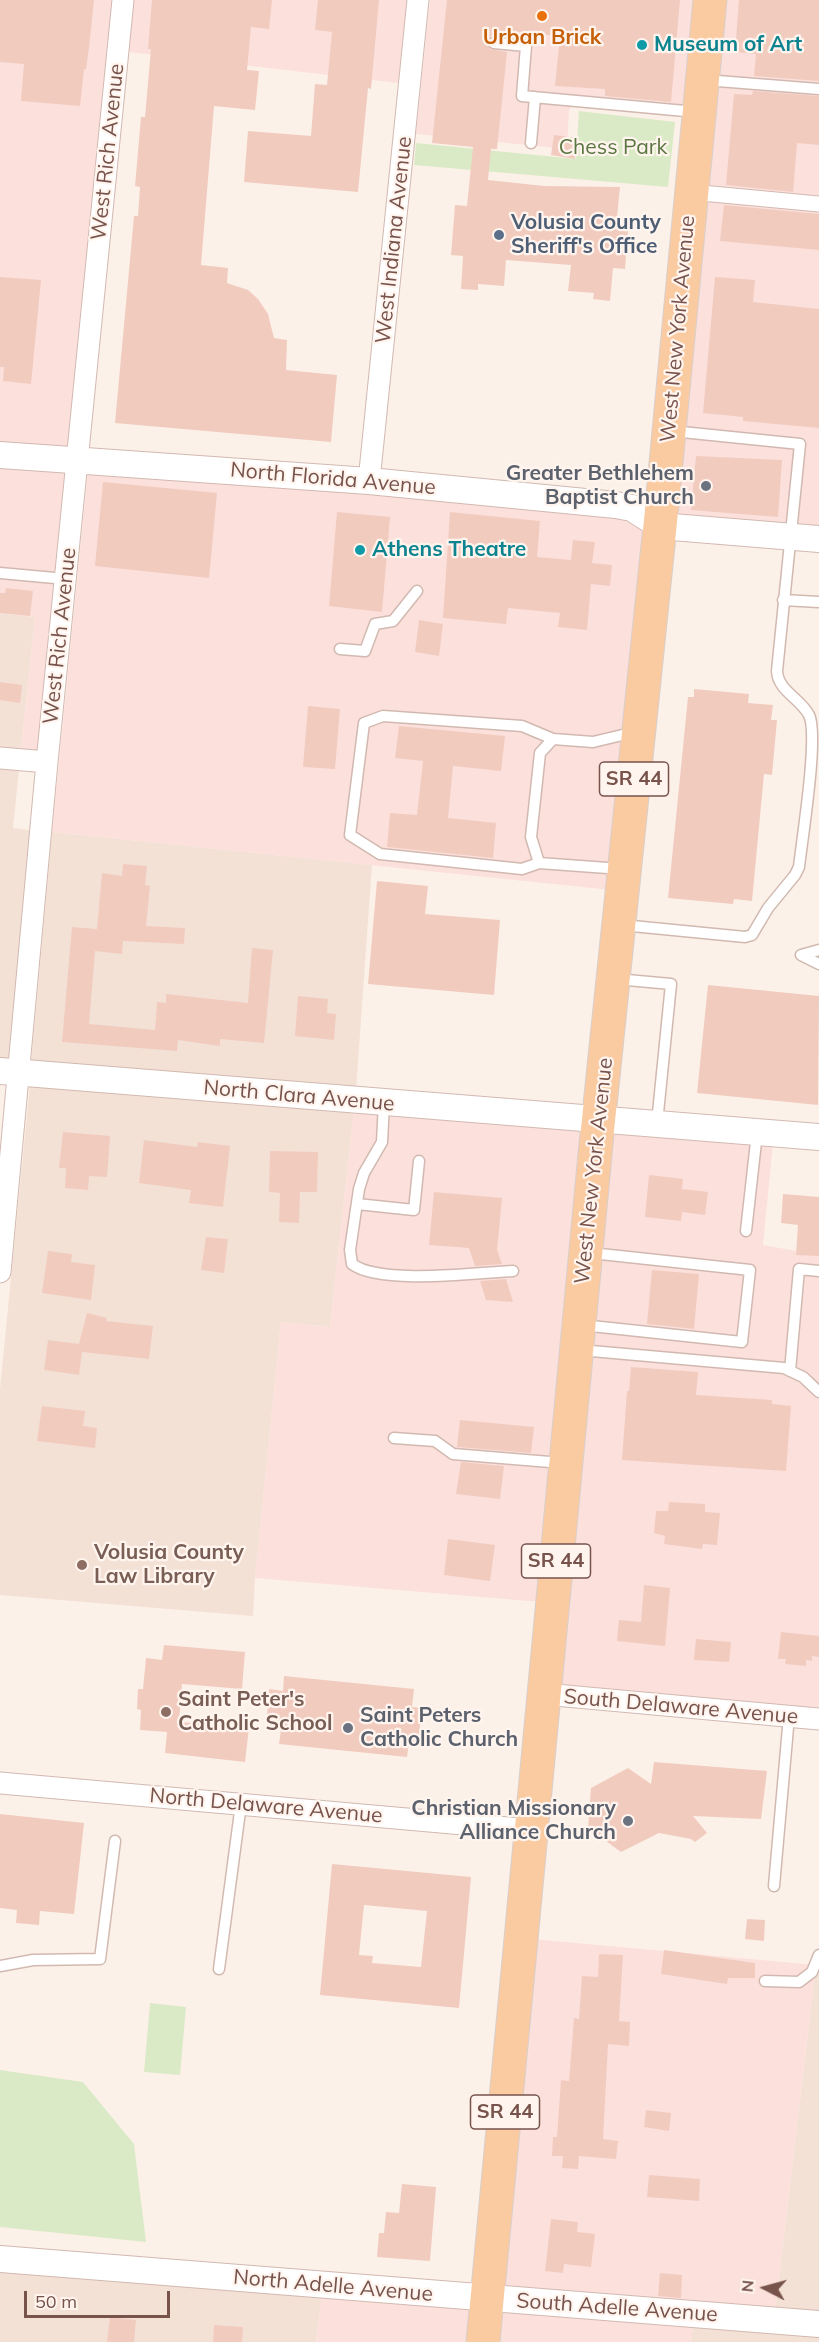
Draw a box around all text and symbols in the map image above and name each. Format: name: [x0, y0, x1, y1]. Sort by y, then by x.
marker: Urban Brick: [535, 9, 549, 23]
place label: Urban Brick: [483, 25, 601, 51]
place label: Museum of Art: [654, 32, 802, 58]
marker: Museum of Art: [635, 38, 649, 52]
street label: West Rich Avenue: [86, 62, 130, 242]
street label: West Indiana Avenue: [371, 135, 417, 345]
park label: Chess Park: [559, 135, 667, 161]
place label: Volusia County Sheriff's Office: [511, 210, 661, 260]
street label: West New York Avenue: [656, 215, 700, 443]
marker: Volusia County Sheriff's Office: [492, 228, 506, 242]
street label: North Florida Avenue: [229, 457, 437, 501]
place label: Greater Bethlehem Baptist Church: [506, 461, 694, 511]
marker: Greater Bethlehem Baptist Church: [699, 479, 713, 493]
place label: Athens Theatre: [372, 537, 526, 563]
marker: Athens Theatre: [353, 543, 367, 557]
street label: West Rich Avenue: [38, 546, 82, 726]
road number: SR 44: [600, 762, 668, 796]
street label: West New York Avenue: [570, 1057, 618, 1285]
street label: North Clara Avenue: [202, 1075, 396, 1117]
place label: Volusia County Law Library: [94, 1540, 244, 1590]
road number: SR 44: [522, 1544, 590, 1578]
marker: Volusia County Law Library: [75, 1558, 89, 1572]
street label: South Delaware Avenue: [563, 1684, 799, 1730]
place label: Saint Peter's Catholic School: [178, 1687, 333, 1737]
place label: Saint Peters Catholic Church: [360, 1703, 518, 1753]
marker: Saint Peter's Catholic School: [159, 1705, 173, 1719]
marker: Saint Peters Catholic Church: [341, 1721, 355, 1735]
street label: North Delaware Avenue: [148, 1783, 384, 1829]
place label: Christian Missionary Alliance Church: [411, 1796, 616, 1846]
marker: Christian Missionary Alliance Church: [621, 1814, 635, 1828]
road number: SR 44: [470, 2095, 540, 2129]
north arrow: [735, 2258, 795, 2318]
street label: North Adelle Avenue: [232, 2265, 434, 2307]
scale bar: [27, 2279, 172, 2317]
text: N: [737, 2279, 758, 2293]
street label: South Adelle Avenue: [516, 2288, 718, 2328]
text: 50 m: [35, 2290, 77, 2313]

